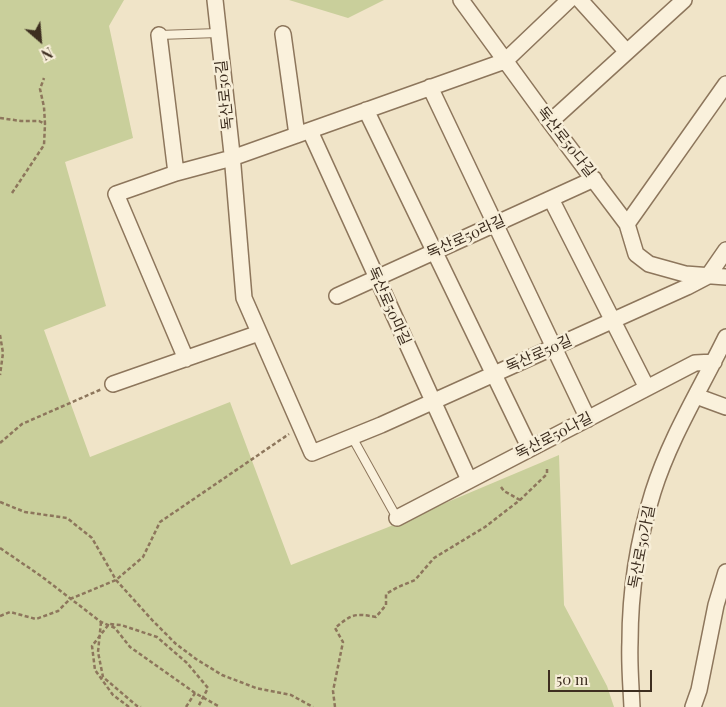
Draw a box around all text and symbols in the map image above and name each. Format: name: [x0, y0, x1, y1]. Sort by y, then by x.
north arrow: [15, 15, 65, 65]
text: N: [38, 43, 56, 65]
street label: 독산로50길: [212, 59, 238, 131]
street label: 독산로50다길: [533, 103, 599, 181]
street label: 독산로50라길: [424, 212, 508, 262]
street label: 독산로50마길: [364, 264, 414, 348]
street label: 독산로50길: [503, 331, 575, 377]
street label: 독산로50나길: [512, 409, 596, 463]
street label: 독산로50가길: [625, 504, 659, 590]
scale bar: [551, 660, 655, 692]
text: 50 m: [556, 669, 588, 689]

